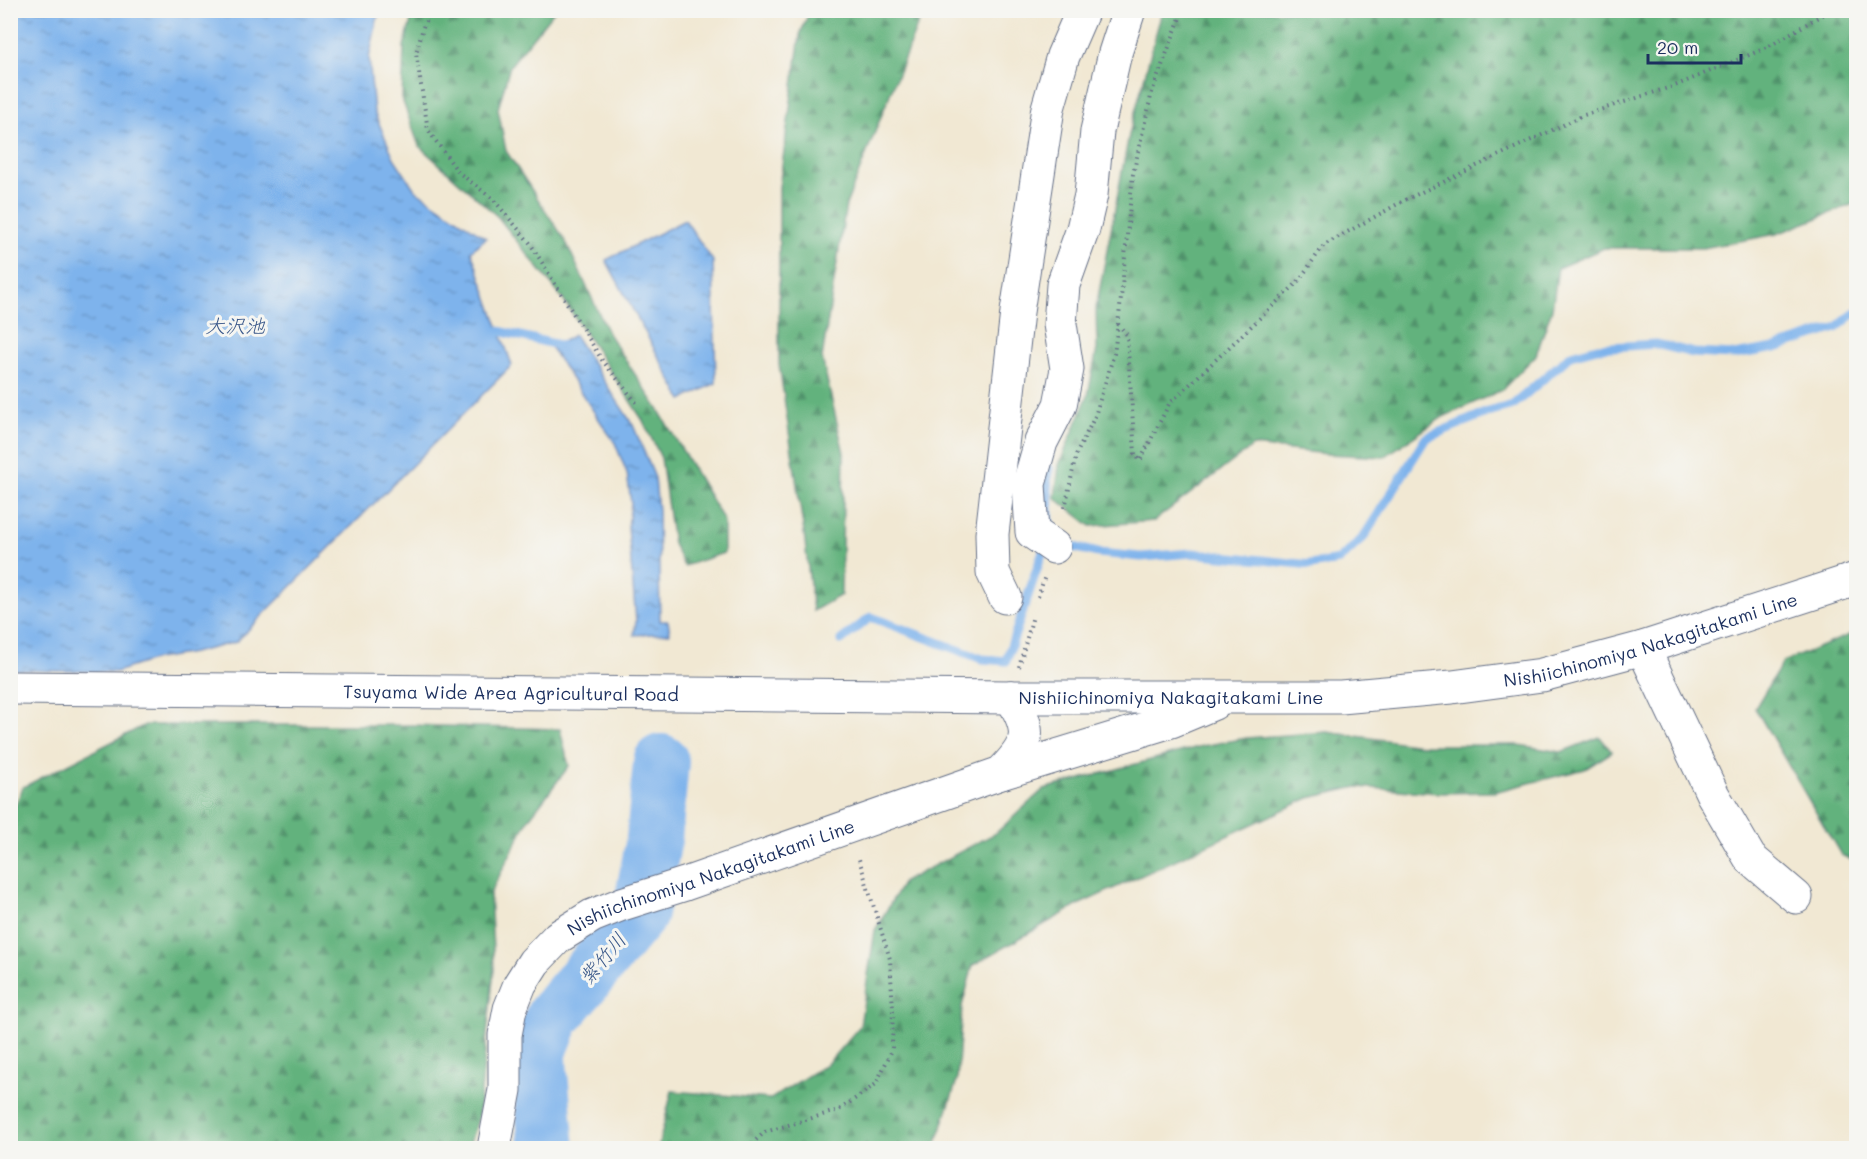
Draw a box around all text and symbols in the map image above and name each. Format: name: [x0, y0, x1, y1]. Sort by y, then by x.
scale bar: [1648, 27, 1741, 65]
text: 20 m: [1657, 35, 1698, 59]
water label: 大沢池: [205, 312, 266, 338]
street label: Nishiichinomiya Nakagitakami Line: [1502, 587, 1800, 692]
street label: Tsuyama Wide Area Agricultural Road: [343, 679, 679, 706]
street label: Nishiichinomiya Nakagitakami Line: [1019, 685, 1323, 709]
street label: Nishiichinomiya Nakagitakami Line: [562, 813, 858, 941]
water label: 紫竹川: [573, 927, 631, 989]

